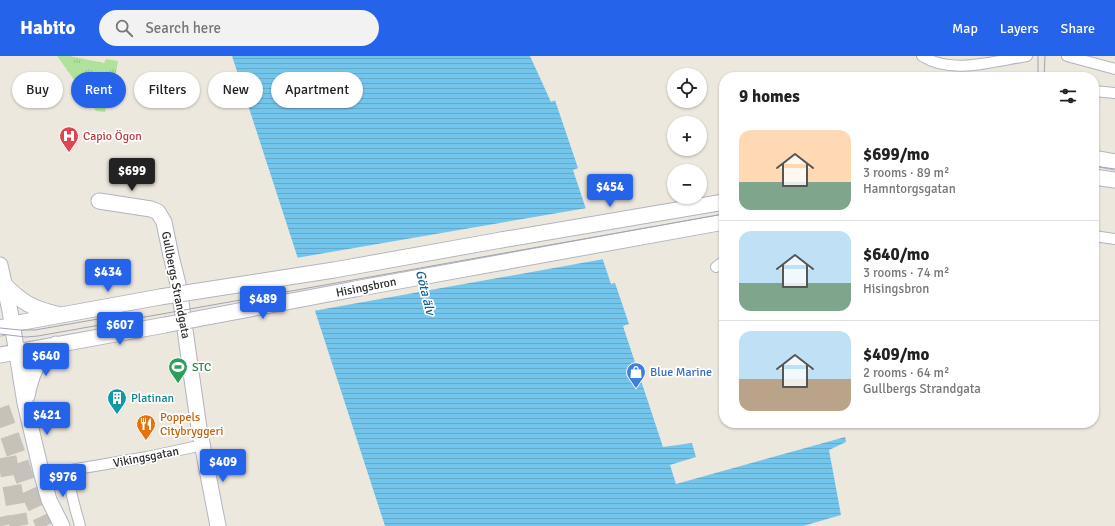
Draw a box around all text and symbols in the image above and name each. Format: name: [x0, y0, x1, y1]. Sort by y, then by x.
search box: [99, 10, 379, 46]
text: Habito: [20, 16, 75, 40]
icon: search: [113, 17, 135, 39]
text: Search here: [145, 19, 221, 37]
text: Map: [952, 20, 978, 37]
text: Layers: [1000, 20, 1039, 37]
text: Share: [1061, 20, 1095, 37]
map controls: [667, 68, 707, 204]
button: locate: [667, 68, 707, 108]
chip: Buy: [12, 72, 63, 108]
chip: Rent: [71, 72, 126, 108]
chip: Filters: [134, 72, 200, 108]
chip: New: [208, 72, 263, 108]
chip: Apartment: [271, 72, 363, 108]
icon: filters: [1057, 85, 1079, 107]
text: 9 homes: [739, 86, 800, 107]
button: +: [667, 116, 707, 156]
hospital icon: Capio Ögon: [58, 125, 80, 153]
place label: Capio Ögon: [83, 129, 142, 144]
text: $699/mo: [863, 144, 929, 165]
icon: home: [771, 146, 819, 194]
pin: $699: [108, 158, 156, 192]
text: $699: [118, 163, 146, 179]
button: −: [667, 164, 707, 204]
text: 3 rooms · 89 m²: [863, 165, 949, 181]
pin: $454: [586, 174, 634, 208]
text: $454: [596, 179, 624, 195]
text: Hamntorgsgatan: [863, 181, 956, 197]
street label: Gullbergs Strandgata: [158, 230, 193, 340]
text: $640/mo: [863, 244, 929, 265]
icon: home: [771, 247, 819, 295]
pin: $434: [84, 259, 132, 293]
text: $434: [94, 264, 122, 280]
text: 3 rooms · 74 m²: [863, 265, 949, 281]
water label: Göta älv: [412, 268, 439, 318]
street label: Hisingsbron: [335, 274, 398, 301]
text: Hisingsbron: [863, 281, 929, 297]
pin: $489: [239, 286, 287, 320]
text: $489: [249, 291, 277, 307]
pin: $607: [96, 312, 144, 346]
text: $607: [106, 317, 134, 333]
pin: $640: [22, 343, 70, 377]
text: $409/mo: [863, 344, 929, 365]
icon: home: [771, 347, 819, 395]
text: $640: [32, 348, 60, 364]
sports icon: STC: [167, 356, 189, 384]
place label: STC: [192, 360, 211, 375]
shop icon: Blue Marine: [625, 361, 647, 389]
place label: Blue Marine: [650, 365, 712, 380]
text: 2 rooms · 64 m²: [863, 365, 949, 381]
text: Gullbergs Strandgata: [863, 381, 981, 397]
building icon: Platinan: [106, 387, 128, 415]
place label: Platinan: [131, 391, 174, 406]
pin: $421: [23, 402, 71, 436]
text: $421: [33, 407, 61, 423]
place label: Poppels Citybryggeri: [160, 410, 223, 439]
restaurant icon: Poppels Citybryggeri: [135, 413, 157, 441]
street label: Vikingsgatan: [112, 444, 180, 471]
pin: $409: [199, 449, 247, 483]
text: $409: [209, 454, 237, 470]
pin: $976: [39, 464, 87, 498]
text: $976: [49, 469, 77, 485]

